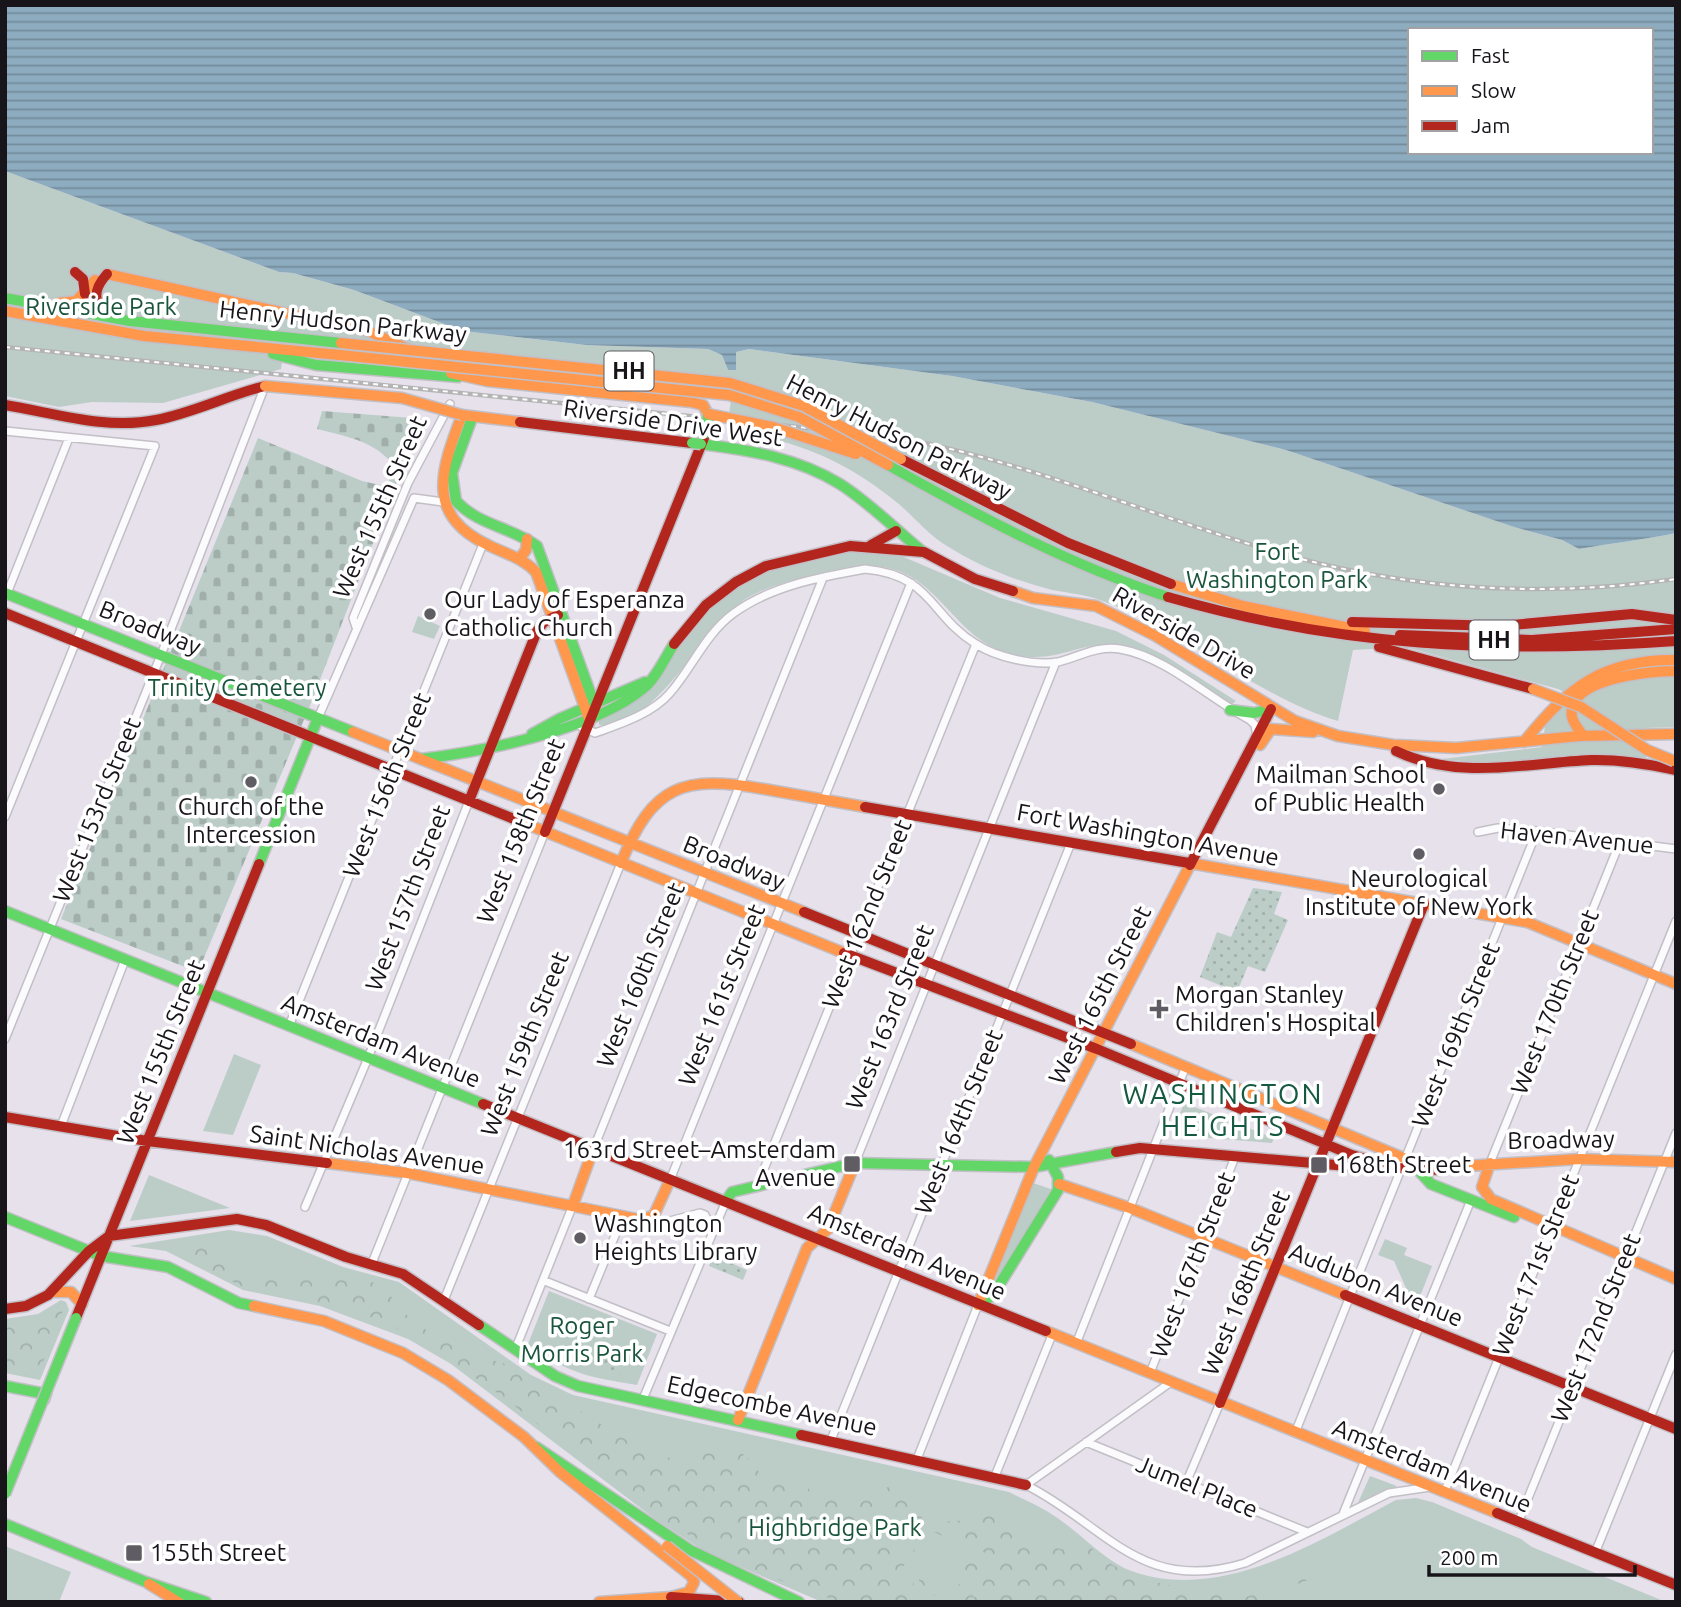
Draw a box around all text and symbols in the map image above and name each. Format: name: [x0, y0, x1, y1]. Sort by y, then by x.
legend: [1408, 28, 1653, 154]
text: Fast: [1471, 43, 1509, 67]
text: Slow: [1471, 78, 1516, 102]
text: Jam: [1471, 113, 1510, 137]
park label: Riverside Park: [25, 293, 177, 320]
street label: Henry Hudson Parkway: [218, 295, 469, 348]
road number: HH: [604, 352, 654, 390]
street label: Henry Hudson Parkway: [782, 368, 1017, 505]
street label: Riverside Drive West: [562, 394, 785, 451]
street label: West 155th Street: [327, 411, 432, 602]
park label: Fort Washington Park: [1186, 538, 1368, 593]
street label: Riverside Drive: [1108, 581, 1261, 684]
place label: Our Lady of Esperanza Catholic Church: [444, 586, 685, 641]
street label: Broadway: [95, 595, 205, 660]
marker: Our Lady of Esperanza Catholic Church: [422, 606, 438, 622]
road number: HH: [1470, 620, 1518, 660]
park label: Trinity Cemetery: [147, 674, 327, 701]
street label: West 156th Street: [337, 688, 436, 881]
street label: West 153rd Street: [47, 713, 146, 906]
street label: West 158th Street: [471, 734, 570, 927]
place label: Mailman School of Public Health: [1254, 761, 1425, 816]
marker: Church of the Intercession: [243, 774, 259, 790]
marker: Mailman School of Public Health: [1431, 781, 1447, 797]
place label: Church of the Intercession: [178, 793, 324, 848]
street label: Fort Washington Avenue: [1015, 798, 1281, 871]
street label: West 157th Street: [360, 801, 456, 994]
street label: West 162nd Street: [816, 815, 917, 1012]
street label: Haven Avenue: [1499, 816, 1655, 859]
street label: Broadway: [679, 830, 789, 895]
marker: Neurological Institute of New York: [1411, 846, 1427, 862]
place label: Neurological Institute of New York: [1305, 865, 1533, 920]
street label: West 160th Street: [591, 878, 690, 1071]
street label: West 161st Street: [673, 900, 770, 1090]
street label: West 165th Street: [1043, 901, 1156, 1089]
street label: West 170th Street: [1505, 905, 1604, 1098]
street label: West 163rd Street: [840, 920, 939, 1113]
street label: West 169th Street: [1406, 938, 1505, 1131]
street label: West 159th Street: [475, 947, 574, 1140]
street label: West 155th Street: [111, 955, 210, 1148]
place label: Morgan Stanley Children's Hospital: [1175, 981, 1376, 1036]
street label: Amsterdam Avenue: [278, 988, 484, 1093]
marker: Morgan Stanley Children's Hospital: [1149, 999, 1169, 1019]
street label: West 164th Street: [909, 1025, 1008, 1218]
district label: WASHINGTON HEIGHTS: [1123, 1078, 1323, 1141]
street label: Saint Nicholas Avenue: [248, 1120, 486, 1179]
street label: Broadway: [1507, 1125, 1615, 1154]
place label: 163rd Street–Amsterdam Avenue: [563, 1136, 836, 1191]
place label: 168th Street: [1335, 1151, 1472, 1178]
marker: 163rd Street–Amsterdam Avenue: [842, 1154, 862, 1174]
marker: 168th Street: [1309, 1155, 1329, 1175]
street label: West 167th Street: [1145, 1168, 1241, 1361]
street label: West 171st Street: [1487, 1170, 1584, 1360]
street label: West 168th Street: [1196, 1186, 1295, 1379]
street label: Amsterdam Avenue: [804, 1198, 1010, 1305]
place label: Washington Heights Library: [594, 1210, 758, 1265]
street label: West 172nd Street: [1545, 1229, 1646, 1426]
marker: Washington Heights Library: [572, 1230, 588, 1246]
street label: Audubon Avenue: [1285, 1237, 1467, 1332]
park label: Roger Morris Park: [521, 1312, 643, 1367]
street label: Edgecombe Avenue: [665, 1370, 879, 1441]
street label: Amsterdam Avenue: [1329, 1413, 1535, 1518]
street label: Jumel Place: [1133, 1450, 1262, 1523]
park label: Highbridge Park: [748, 1514, 922, 1541]
scale bar: [1429, 1534, 1636, 1578]
place label: 155th Street: [150, 1539, 287, 1566]
marker: 155th Street: [124, 1543, 144, 1563]
text: 200 m: [1440, 1545, 1498, 1569]

